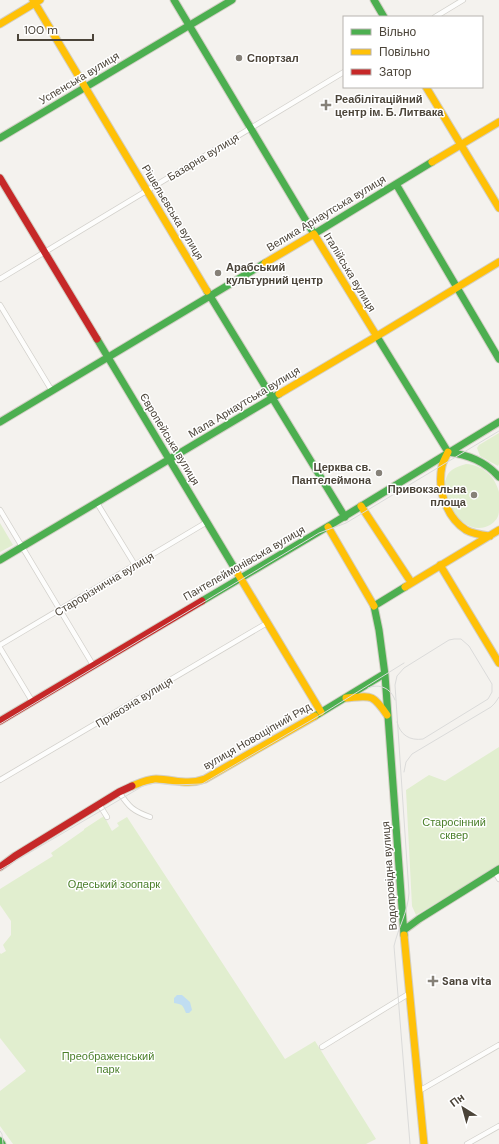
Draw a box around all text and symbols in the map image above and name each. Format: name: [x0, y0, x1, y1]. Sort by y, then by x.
scale bar: [18, 16, 93, 42]
legend: [343, 16, 483, 88]
text: 100 m: [24, 22, 58, 38]
text: Вільно: [379, 24, 417, 40]
text: Повільно: [379, 44, 430, 60]
street label: Успенська вулиця: [36, 49, 122, 107]
place label: Спортзал: [247, 51, 299, 65]
marker: Спортзал: [234, 53, 244, 63]
text: Затор: [379, 64, 412, 80]
place label: Реабілітаційний центр ім. Б. Литвака: [335, 92, 444, 119]
marker: Реабілітаційний центр ім. Б. Литвака: [320, 99, 332, 111]
street label: Базарна вулиця: [165, 130, 241, 184]
street label: Рішельєвська вулиця: [139, 162, 207, 262]
street label: Велика Арнаутська вулиця: [264, 172, 388, 254]
street label: Італійська вулиця: [321, 230, 379, 314]
place label: Арабський культурний центр: [226, 260, 323, 287]
marker: Арабський культурний центр: [213, 268, 223, 278]
street label: Мала Арнаутська вулиця: [186, 363, 302, 441]
street label: Європейська вулиця: [137, 390, 203, 488]
place label: Церква св. Пантелеймона: [292, 460, 372, 487]
marker: Церква св. Пантелеймона: [374, 468, 384, 478]
place label: Привокзальна площа: [388, 482, 467, 509]
marker: Привокзальна площа: [469, 490, 479, 500]
street label: Пантелеймонівська вулиця: [181, 522, 307, 604]
street label: Старорізнична вулиця: [52, 549, 156, 619]
street label: Привозна вулиця: [93, 673, 175, 731]
street label: вулиця Новощіпний Ряд: [200, 699, 314, 773]
park label: Старосінний сквер: [422, 815, 486, 842]
street label: Водопровідна вулиця: [378, 821, 400, 931]
park label: Одеський зоопарк: [68, 877, 160, 891]
place label: Sana vita: [442, 974, 491, 988]
marker: Sana vita: [427, 975, 439, 987]
park label: Преображенський парк: [62, 1049, 154, 1076]
north arrow: [443, 1088, 483, 1128]
text: Пн: [447, 1090, 467, 1110]

